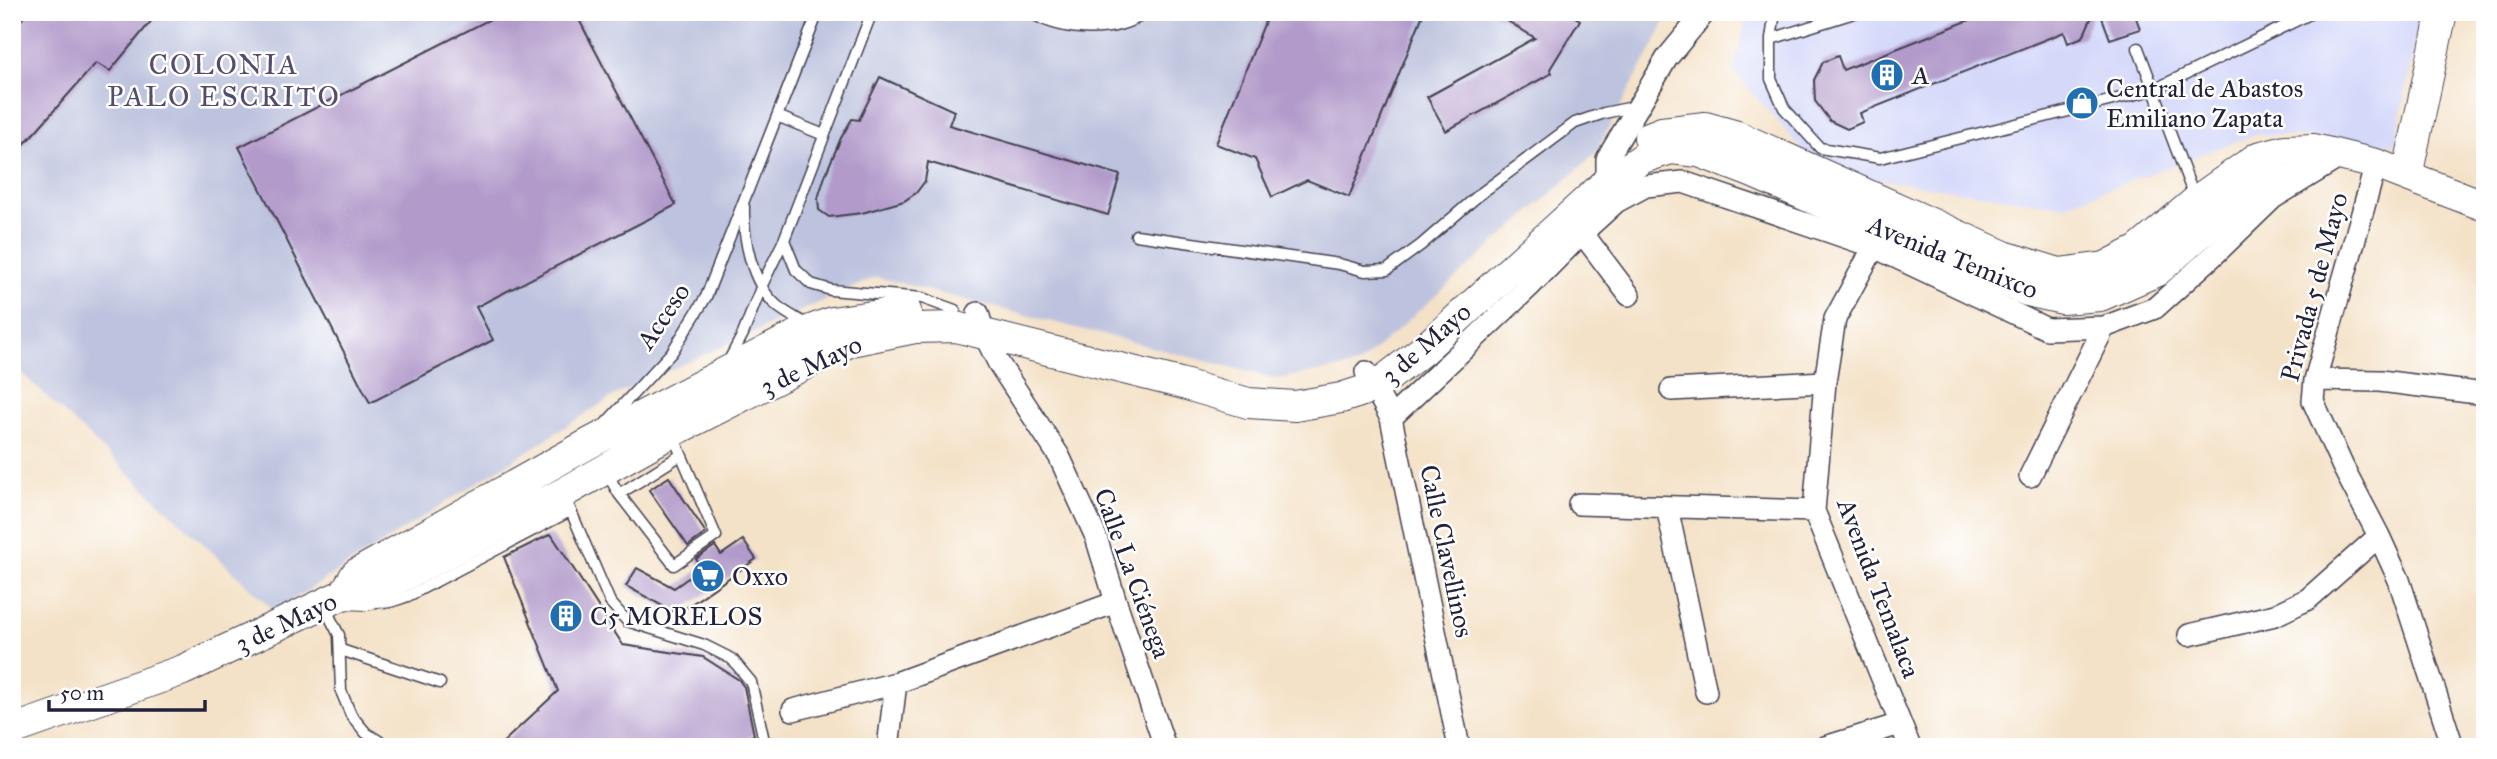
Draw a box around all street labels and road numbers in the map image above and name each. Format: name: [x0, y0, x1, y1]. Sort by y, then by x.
street label: Privada 5 de Mayo: [2273, 189, 2355, 385]
street label: Avenida Temixco: [1862, 208, 2043, 306]
street label: Acceso: [629, 277, 697, 356]
street label: 3 de Mayo: [1375, 295, 1477, 391]
street label: 3 de Mayo: [755, 328, 867, 402]
street label: Calle Clavellinos: [1413, 462, 1481, 640]
street label: Calle La Ciénega: [1087, 484, 1179, 662]
street label: Avenida Temalaca: [1830, 493, 1928, 682]
street label: 3 de Mayo: [230, 585, 342, 659]

